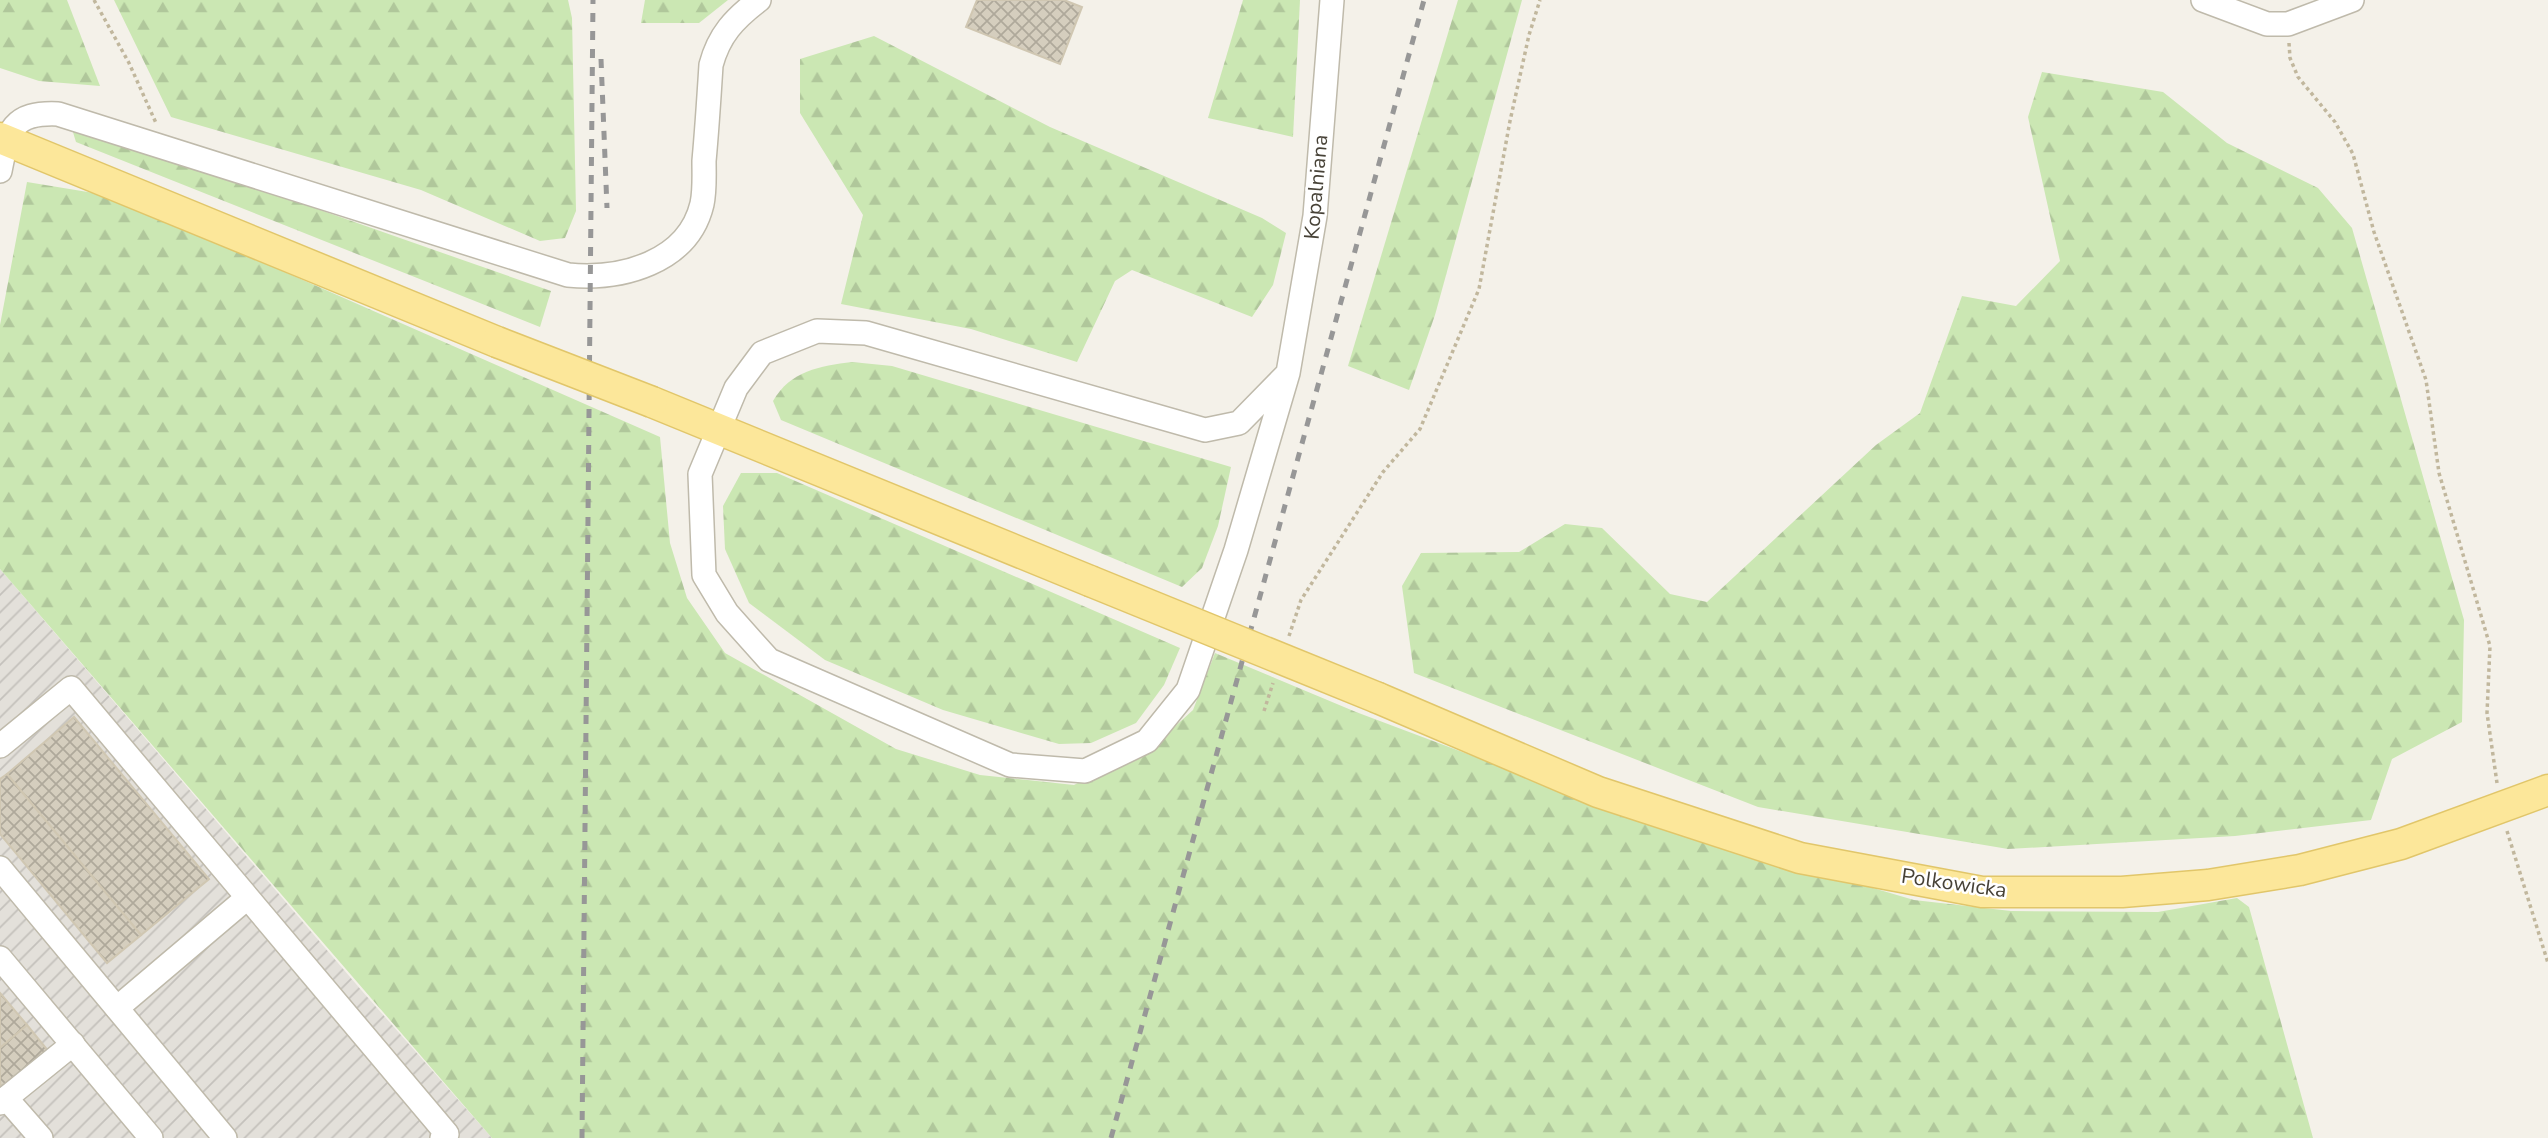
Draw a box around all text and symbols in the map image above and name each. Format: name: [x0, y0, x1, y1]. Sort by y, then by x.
street label: Kopalniana: [1297, 133, 1335, 241]
street label: Polkowicka: [1899, 862, 2009, 904]

